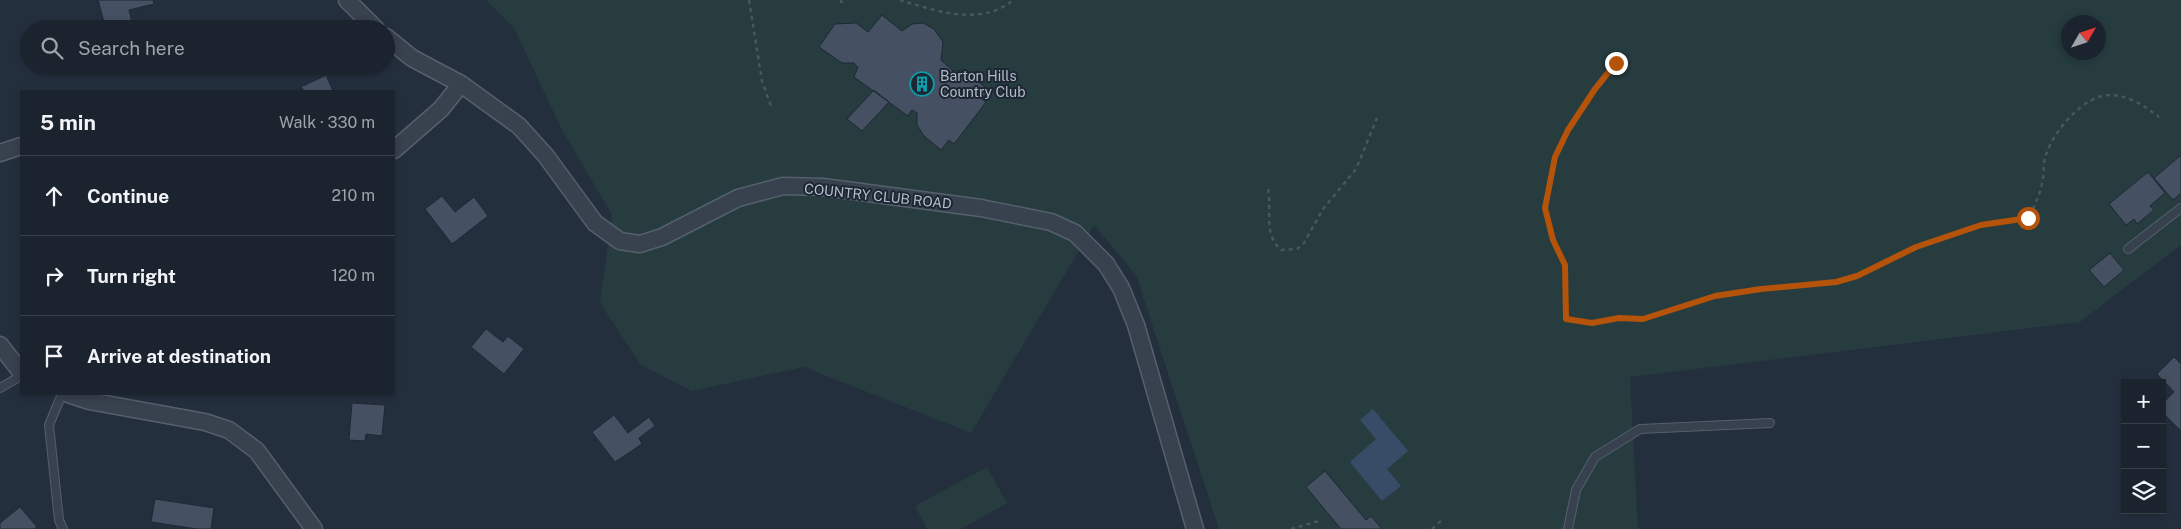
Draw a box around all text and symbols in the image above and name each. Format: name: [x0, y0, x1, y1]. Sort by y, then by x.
north arrow: [2061, 15, 2106, 60]
search box: [20, 20, 395, 75]
icon: search: [38, 34, 66, 62]
text: Search here: [78, 37, 185, 59]
route end: [1605, 52, 1628, 75]
place label: Barton Hills Country Club: [940, 68, 1026, 100]
building icon: Barton Hills Country Club: [909, 71, 935, 97]
text: 5 min: [40, 110, 96, 135]
text: Walk · 330 m: [279, 113, 375, 132]
street label: COUNTRY CLUB ROAD: [803, 180, 953, 212]
icon: ahead: [40, 182, 68, 210]
text: Continue: [87, 185, 169, 207]
text: 210 m: [331, 186, 375, 205]
route start: [2017, 207, 2040, 230]
icon: right: [40, 262, 68, 290]
text: Turn right: [87, 265, 176, 287]
text: 120 m: [331, 266, 375, 285]
icon: arrive: [40, 342, 68, 370]
text: Arrive at destination: [87, 345, 271, 367]
map controls: [2121, 379, 2166, 514]
button: +: [2121, 379, 2166, 424]
button: −: [2121, 424, 2166, 469]
button: layers: [2121, 469, 2166, 514]

